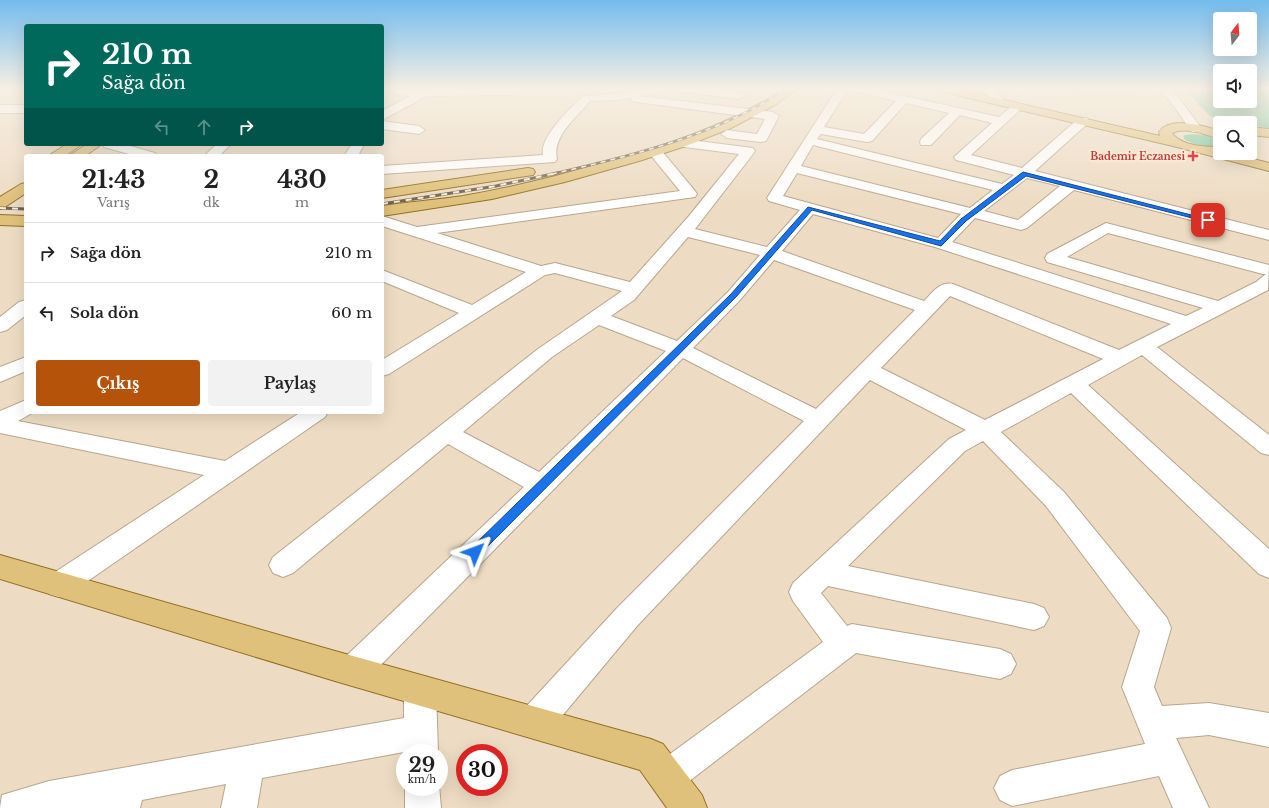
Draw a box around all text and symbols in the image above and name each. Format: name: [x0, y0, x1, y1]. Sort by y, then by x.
north arrow: [1213, 12, 1257, 56]
map controls: [1213, 12, 1257, 160]
text: 210 m: [102, 37, 192, 72]
icon: right: [36, 40, 88, 92]
button: sound: [1213, 64, 1257, 108]
text: Sağa dön: [102, 72, 186, 94]
icon: left: [151, 116, 173, 138]
icon: ahead: [193, 116, 215, 138]
icon: right: [235, 116, 257, 138]
button: search: [1213, 116, 1257, 160]
place label: Bademir Eczanesi: [1090, 150, 1185, 163]
marker: Bademir Eczanesi: [1188, 151, 1198, 161]
text: 21:43: [81, 165, 146, 194]
text: 2: [204, 165, 219, 194]
text: 430: [277, 165, 327, 194]
text: Varış: [97, 194, 130, 211]
text: dk: [203, 194, 220, 211]
text: m: [295, 194, 309, 211]
pin: [1191, 203, 1225, 237]
icon: arrive: [1197, 209, 1219, 231]
icon: right: [36, 242, 58, 264]
text: Sağa dön: [70, 243, 142, 262]
text: 210 m: [325, 243, 372, 262]
icon: left: [36, 302, 58, 324]
text: Sola dön: [70, 303, 139, 322]
text: 60 m: [331, 303, 372, 322]
button: Çıkış: [36, 360, 200, 406]
button: Paylaş: [208, 360, 372, 406]
position arrow: [454, 531, 496, 573]
speed limit sign: 30: [456, 744, 508, 796]
text: 29: [409, 753, 435, 777]
text: km/h: [408, 773, 436, 786]

